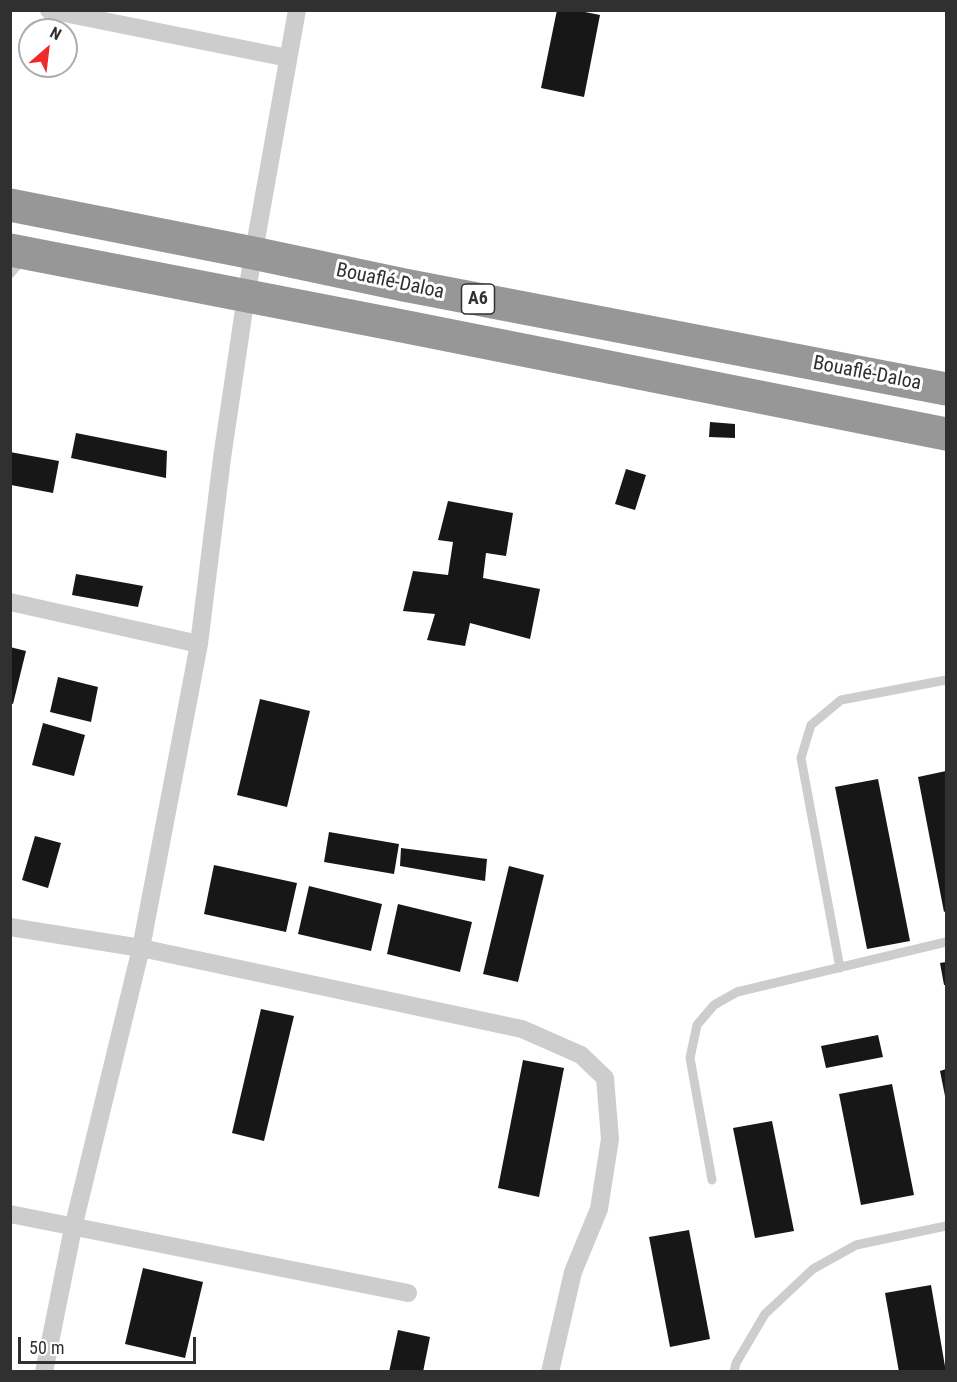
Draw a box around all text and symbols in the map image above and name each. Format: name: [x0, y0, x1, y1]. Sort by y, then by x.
north arrow: [18, 18, 78, 78]
text: N: [47, 23, 65, 44]
street label: Bouaflé-Daloa: [334, 259, 446, 305]
road number: A6: [462, 284, 494, 314]
street label: Bouaflé-Daloa: [811, 352, 923, 396]
scale bar: [21, 1325, 200, 1363]
text: 50 m: [29, 1337, 64, 1358]

